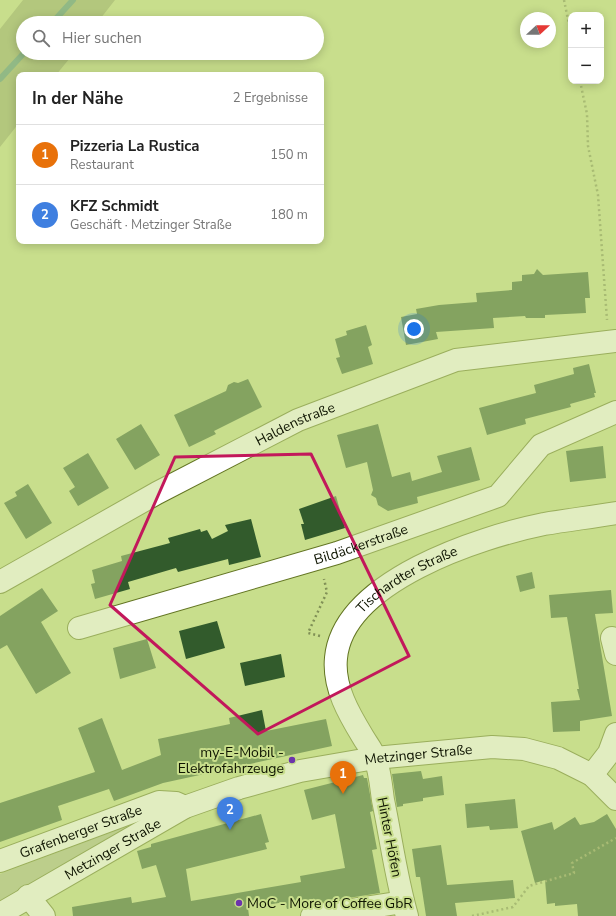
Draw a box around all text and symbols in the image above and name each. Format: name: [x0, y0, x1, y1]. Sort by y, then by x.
north arrow: [520, 12, 556, 48]
map controls: [568, 12, 604, 84]
button: +: [568, 12, 604, 48]
search box: [16, 16, 324, 60]
icon: search: [30, 27, 52, 49]
text: Hier suchen: [62, 28, 142, 48]
button: −: [568, 48, 604, 84]
text: In der Nähe: [32, 87, 123, 110]
text: 2 Ergebnisse: [233, 89, 308, 107]
text: Pizzeria La Rustica: [70, 136, 200, 156]
text: 1: [41, 146, 49, 164]
text: 150 m: [270, 146, 308, 164]
text: Restaurant: [70, 156, 134, 174]
text: KFZ Schmidt: [70, 196, 158, 216]
text: 2: [41, 206, 49, 224]
text: 180 m: [270, 206, 308, 224]
text: Geschäft · Metzinger Straße: [70, 216, 232, 234]
your location: [404, 319, 424, 339]
street label: Haldenstraße: [252, 398, 338, 451]
street label: Bildäckerstraße: [312, 520, 410, 569]
street label: Tischardter Straße: [352, 542, 460, 618]
street label: Metzinger Straße: [363, 740, 473, 770]
place label: my-E-Mobil - Elektrofahrzeuge: [178, 743, 284, 778]
marker: my-E-Mobil - Elektrofahrzeuge: [287, 755, 297, 765]
pin: 1: [330, 761, 356, 794]
street label: Hinter Höfen: [372, 796, 407, 879]
pin: 2: [217, 797, 243, 830]
street label: Grafenberger Straße: [17, 800, 145, 863]
street label: Metzinger Straße: [61, 814, 164, 885]
place label: MoC - More of Coffee GbR: [247, 894, 413, 913]
marker: MoC - More of Coffee GbR: [234, 898, 244, 908]

